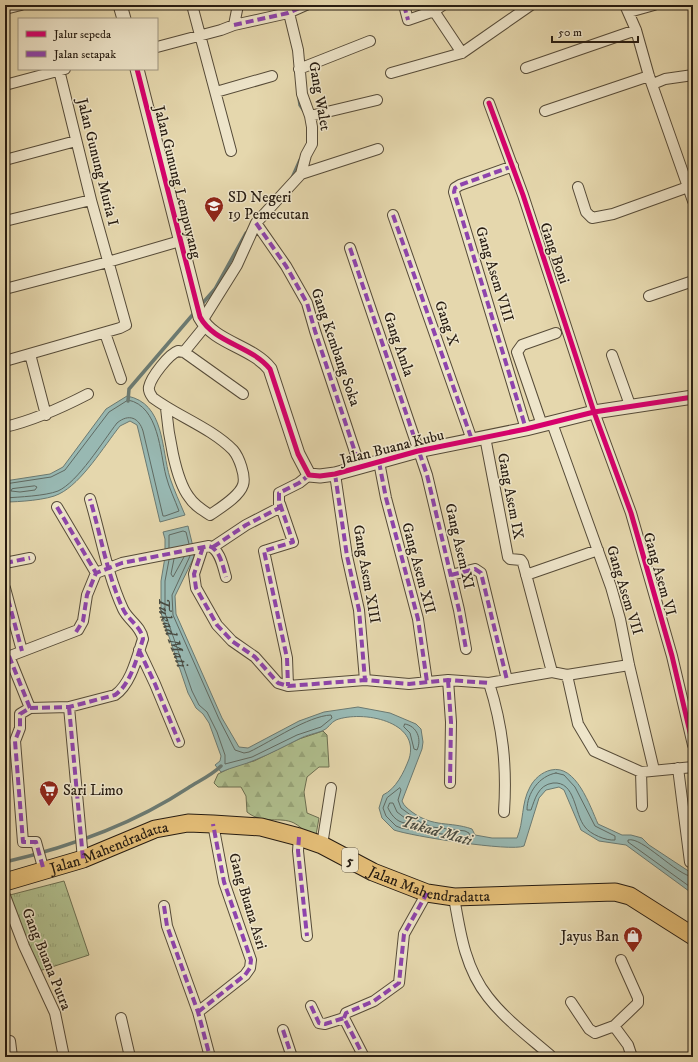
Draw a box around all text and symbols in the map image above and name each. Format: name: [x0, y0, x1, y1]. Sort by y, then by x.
legend: [18, 18, 158, 70]
scale bar: [552, 18, 638, 44]
text: 50 m: [558, 25, 582, 40]
text: Jalur sepeda: [53, 27, 112, 42]
text: Jalan setapak: [53, 47, 116, 62]
street label: Gang Walet: [304, 60, 335, 132]
street label: Jalan Gunung Muria I: [72, 94, 123, 228]
street label: Jalan Gunung Lempuyang: [149, 102, 206, 261]
place label: SD Negeri 19 Pemecutan: [228, 188, 309, 224]
school or university icon: SD Negeri 19 Pemecutan: [203, 195, 225, 223]
street label: Gang Boni: [535, 220, 574, 286]
street label: Gang Asem VIII: [471, 224, 518, 324]
street label: Gang Kembang Soka: [306, 286, 365, 409]
street label: Gang X: [430, 298, 463, 348]
street label: Gang Amla: [379, 309, 419, 379]
street label: Jalan Buana Kubu: [336, 425, 446, 470]
street label: Gang Asem IX: [493, 451, 528, 541]
street label: Gang Asem XI: [440, 501, 479, 591]
street label: Gang Asem XII: [397, 520, 440, 616]
street label: Gang Asem XIII: [348, 523, 385, 625]
street label: Gang Asem VI: [639, 530, 681, 618]
street label: Gang Asem VII: [602, 543, 647, 637]
water label: Tukad Mati: [154, 597, 192, 671]
supermarket icon: Sari Limo: [38, 779, 60, 807]
place label: Sari Limo: [63, 781, 123, 800]
water label: Tukad Mati: [399, 811, 475, 851]
street label: Jalan Mahendradatta: [46, 818, 171, 879]
road number: 5: [342, 848, 358, 872]
street label: Gang Buana Asri: [224, 851, 271, 952]
street label: Jalan Mahendradatta: [363, 861, 491, 907]
street label: Gang Buana Putra: [17, 905, 76, 1014]
shop icon: Jayus Ban: [622, 925, 644, 953]
place label: Jayus Ban: [559, 927, 619, 946]

